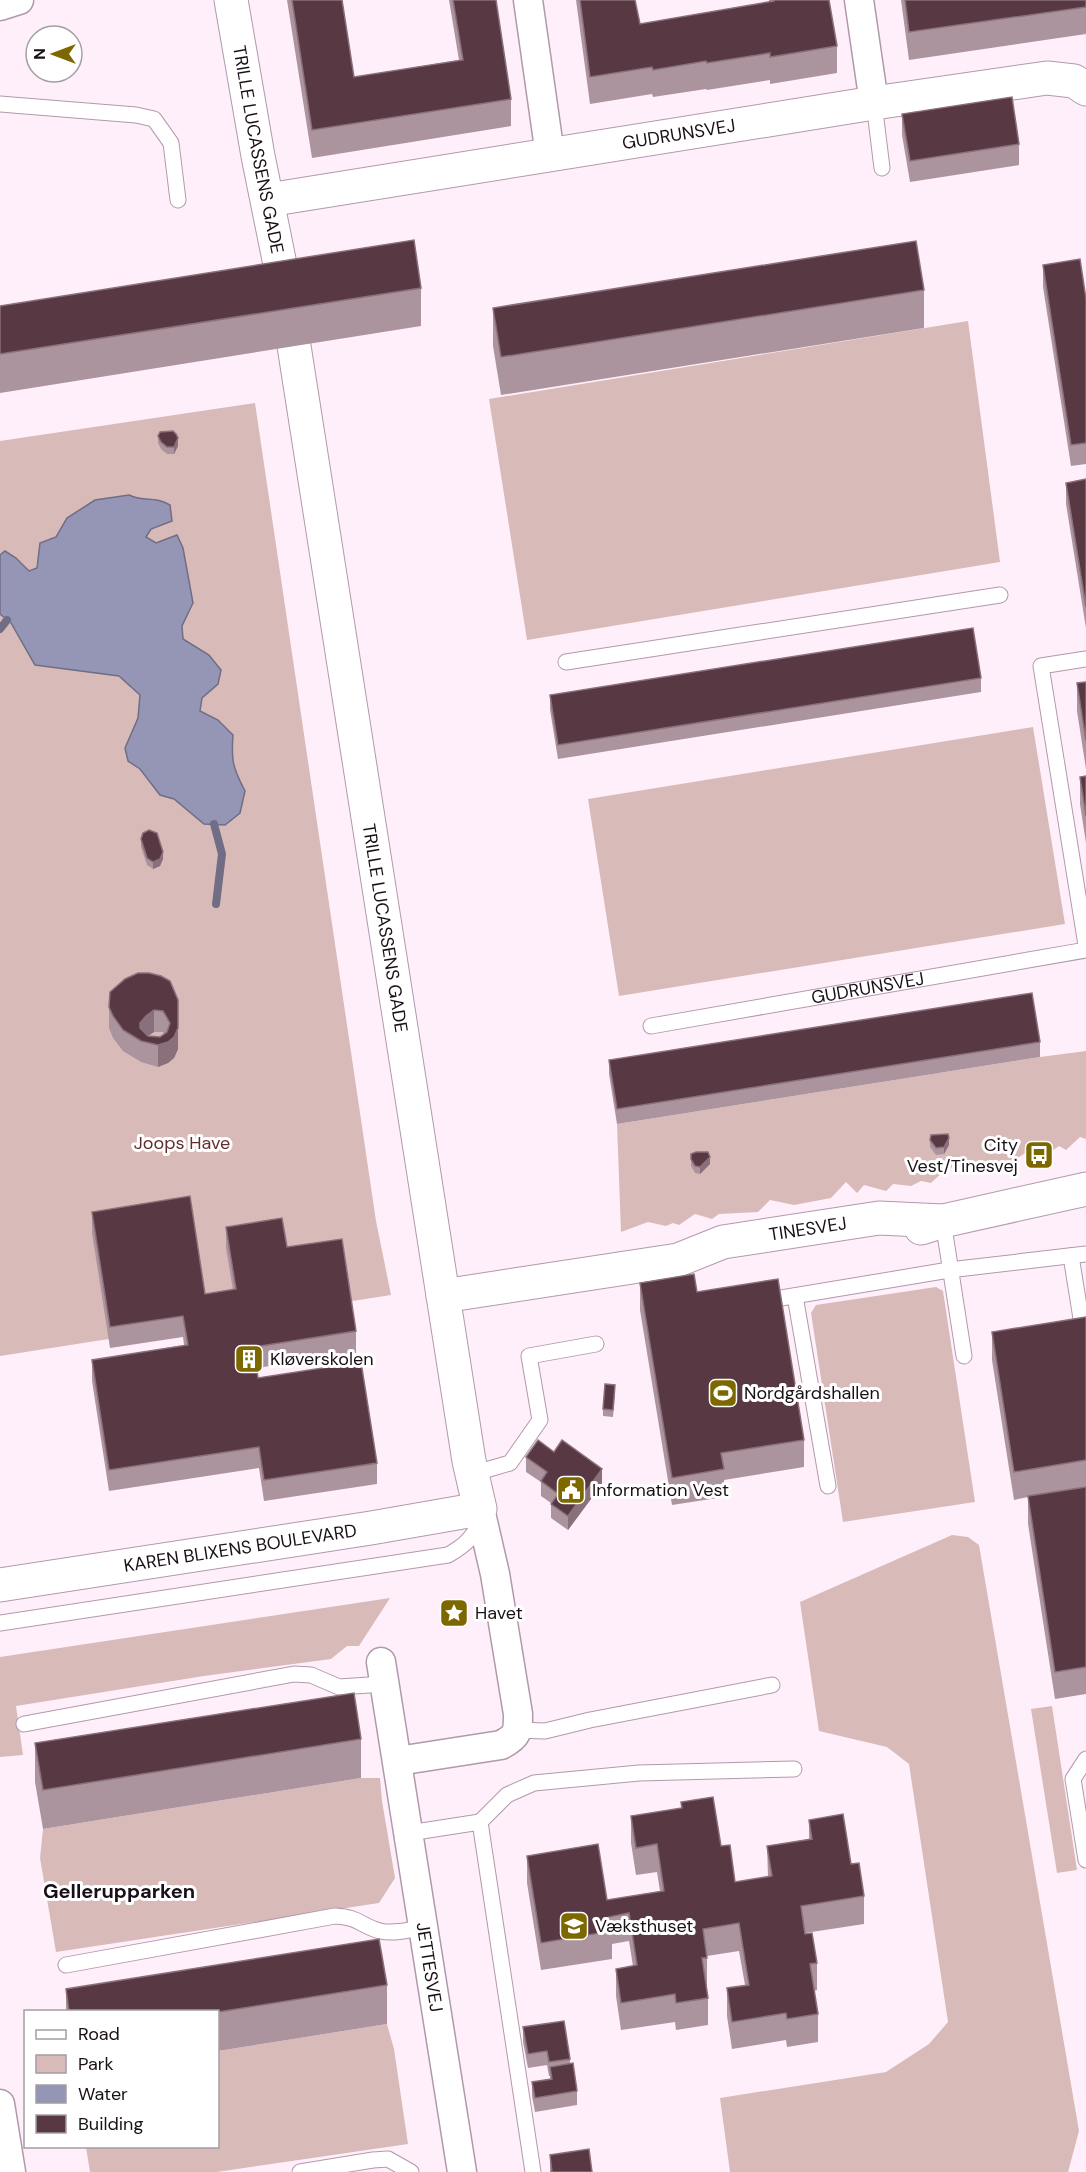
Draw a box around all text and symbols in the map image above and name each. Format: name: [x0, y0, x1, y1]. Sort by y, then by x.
north arrow: [24, 24, 84, 84]
street label: TRILLE LUCASSENS GADE: [227, 44, 289, 256]
text: N: [29, 48, 50, 60]
street label: GUDRUNSVEJ: [621, 113, 737, 155]
street label: TRILLE LUCASSENS GADE: [357, 822, 413, 1034]
street label: GUDRUNSVEJ: [809, 966, 926, 1010]
park label: Joops Have: [134, 1131, 230, 1155]
place label: City Vest/Tinesvej: [907, 1133, 1018, 1178]
bus stop icon: City Vest/Tinesvej: [1023, 1139, 1055, 1171]
street label: TINESVEJ: [767, 1211, 848, 1247]
building icon: Kløverskolen: [233, 1343, 265, 1375]
place label: Kløverskolen: [270, 1347, 374, 1371]
sports icon: Nordgårdshallen: [707, 1377, 739, 1409]
place label: Nordgårdshallen: [744, 1381, 880, 1405]
public building icon: Information Vest: [555, 1474, 587, 1506]
place label: Information Vest: [592, 1478, 729, 1502]
street label: KAREN BLIXENS BOULEVARD: [122, 1518, 358, 1578]
place icon: Havet: [438, 1597, 470, 1629]
place label: Havet: [475, 1601, 523, 1625]
district label: Gellerupparken: [43, 1878, 195, 1904]
school or university icon: Væksthuset: [558, 1910, 590, 1942]
place label: Væksthuset: [595, 1914, 693, 1938]
street label: JETTESVEJ: [410, 1920, 448, 2014]
legend: [24, 2010, 219, 2148]
text: Road: [78, 2022, 120, 2046]
text: Park: [78, 2052, 114, 2076]
text: Water: [78, 2082, 128, 2106]
text: Building: [78, 2112, 143, 2136]

